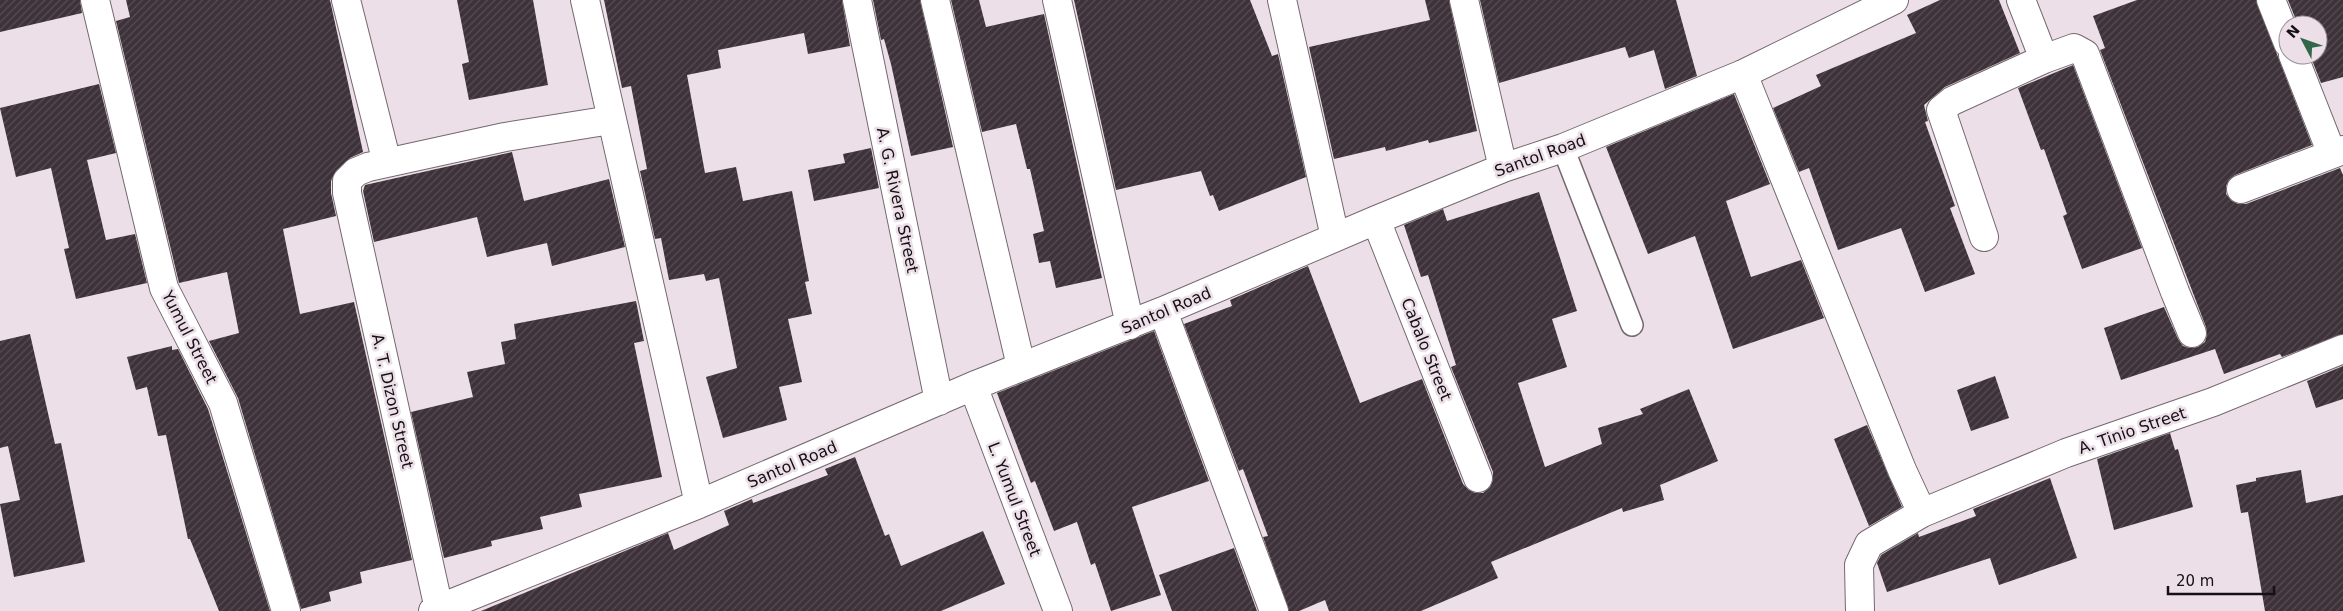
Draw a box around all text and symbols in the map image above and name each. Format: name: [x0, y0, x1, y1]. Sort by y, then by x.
north arrow: [2278, 15, 2328, 65]
text: N: [2283, 22, 2303, 41]
street label: A. G. Rivera Street: [873, 126, 922, 275]
street label: Santol Road: [1492, 130, 1588, 181]
street label: Santol Road: [1118, 283, 1214, 338]
street label: Yumul Street: [157, 287, 221, 387]
street label: Cabalo Street: [1397, 295, 1456, 403]
street label: A. T. Dizon Street: [368, 332, 417, 470]
street label: A. Tinio Street: [2076, 403, 2189, 458]
street label: Santol Road: [744, 437, 840, 492]
street label: L. Yumul Street: [984, 439, 1045, 559]
scale bar: [2168, 564, 2274, 596]
text: 20 m: [2176, 572, 2214, 590]

